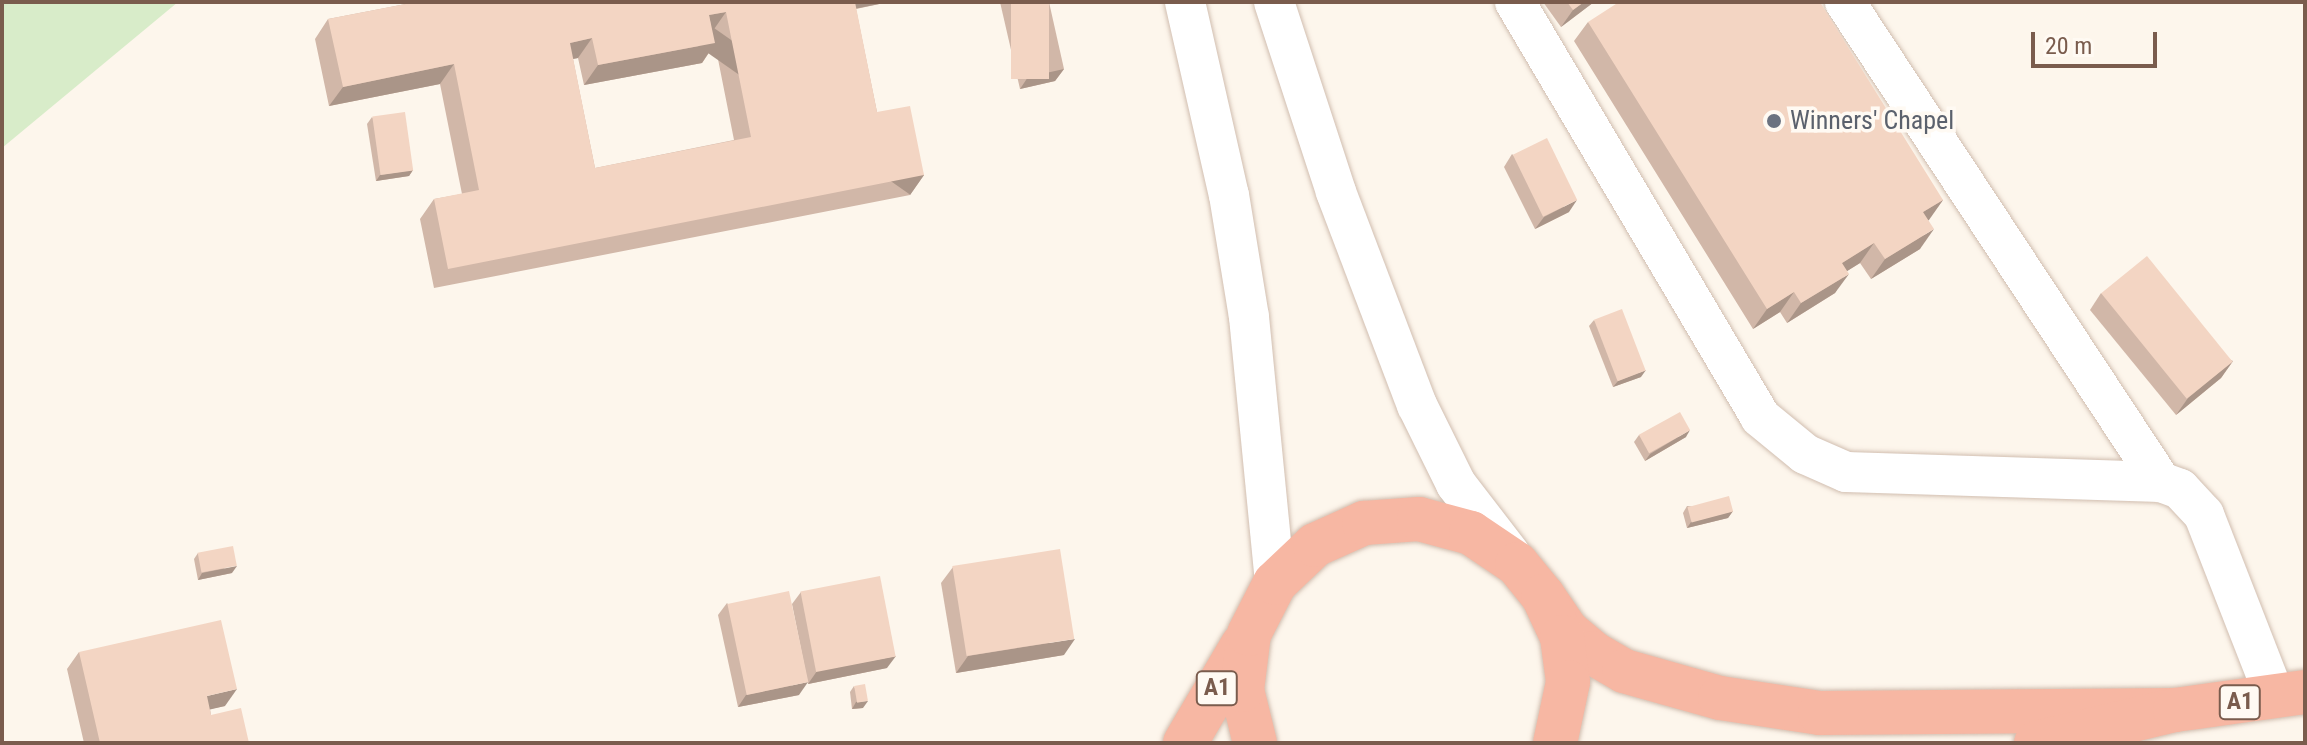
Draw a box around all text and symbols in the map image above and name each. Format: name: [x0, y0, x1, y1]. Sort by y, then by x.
scale bar: [2035, 16, 2161, 66]
text: 20 m: [2045, 32, 2092, 60]
place label: Winners' Chapel: [1790, 105, 1954, 137]
marker: Winners' Chapel: [1765, 112, 1783, 130]
road number: A1: [1195, 668, 1239, 708]
road number: A1: [2218, 682, 2262, 722]

